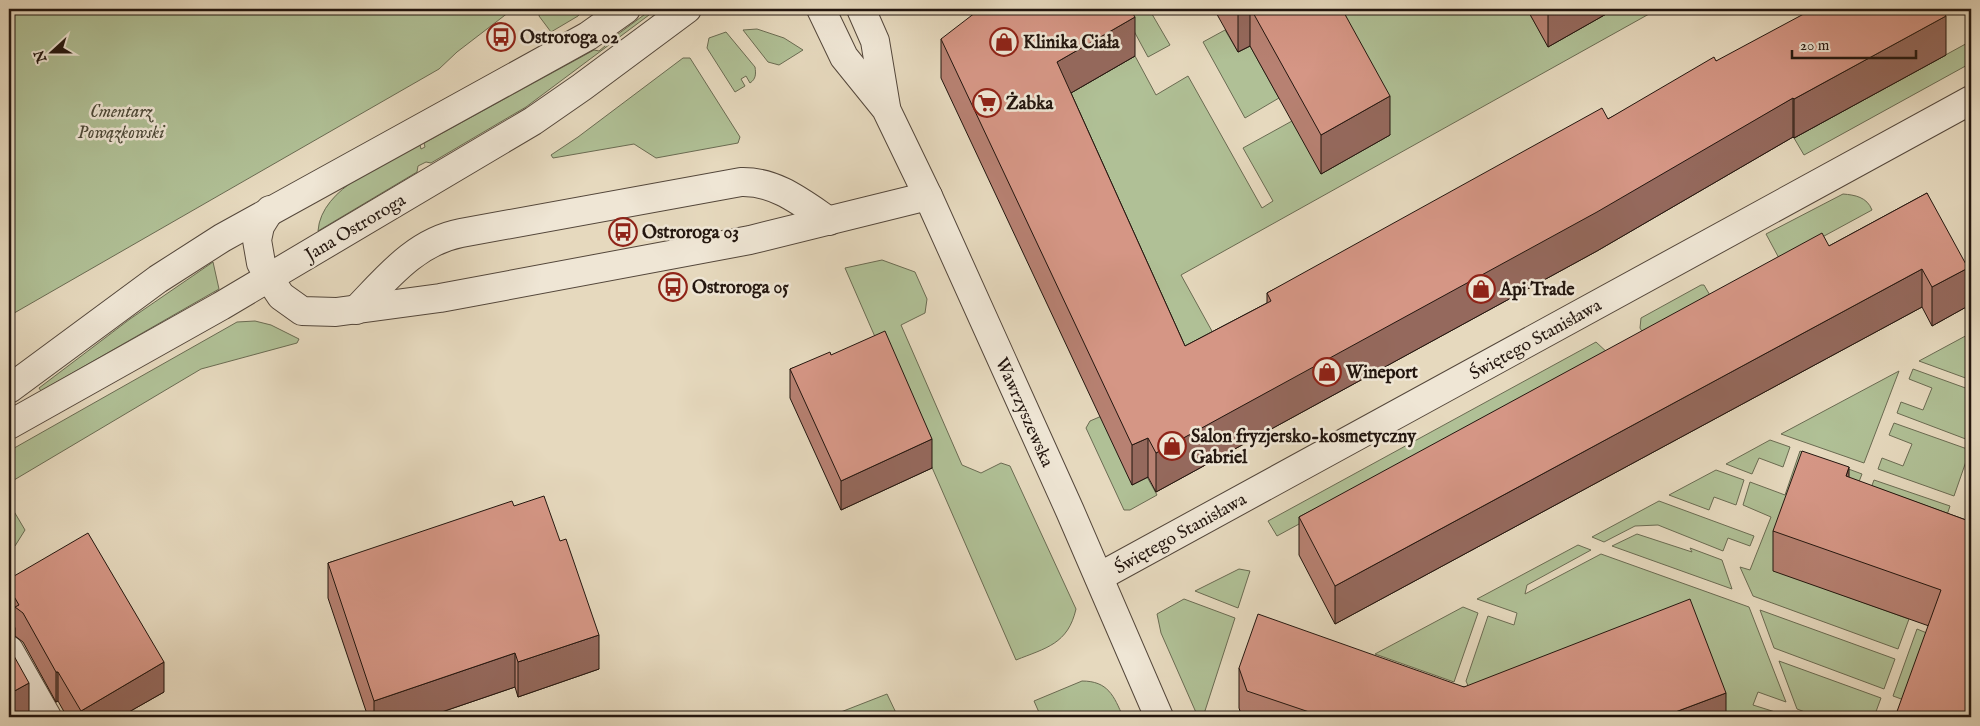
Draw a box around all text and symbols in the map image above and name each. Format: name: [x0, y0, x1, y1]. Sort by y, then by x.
bus stop icon: Ostroroga 02: [486, 22, 516, 52]
place label: Ostroroga 02: [520, 27, 619, 50]
shop icon: Klinika Ciała: [989, 27, 1019, 57]
north arrow: [28, 28, 78, 78]
scale bar: [1792, 28, 1916, 60]
place label: Klinika Ciała: [1023, 32, 1121, 55]
text: 20 m: [1800, 36, 1830, 55]
text: N: [30, 47, 52, 66]
supermarket icon: Żabka: [972, 88, 1002, 118]
place label: Żabka: [1006, 91, 1055, 116]
park label: Cmentarz Powązkowski: [78, 101, 166, 145]
street label: Jana Ostroroga: [299, 189, 411, 268]
bus stop icon: Ostroroga 03: [608, 217, 638, 247]
place label: Ostroroga 03: [642, 222, 739, 245]
bus stop icon: Ostroroga 05: [658, 272, 688, 302]
shop icon: Api Trade: [1466, 274, 1496, 304]
place label: Ostroroga 05: [692, 277, 789, 300]
place label: Api Trade: [1499, 279, 1575, 302]
street label: Świętego Stanisława: [1465, 293, 1606, 386]
street label: Wawrzyszewska: [989, 354, 1058, 471]
shop icon: Wineport: [1312, 357, 1342, 387]
place label: Wineport: [1345, 362, 1419, 385]
place label: Salon fryzjersko-kosmetyczny Gabriel: [1191, 426, 1417, 470]
shop icon: Salon fryzjersko-kosmetyczny Gabriel: [1157, 431, 1187, 461]
street label: Świętego Stanisława: [1110, 487, 1251, 580]

